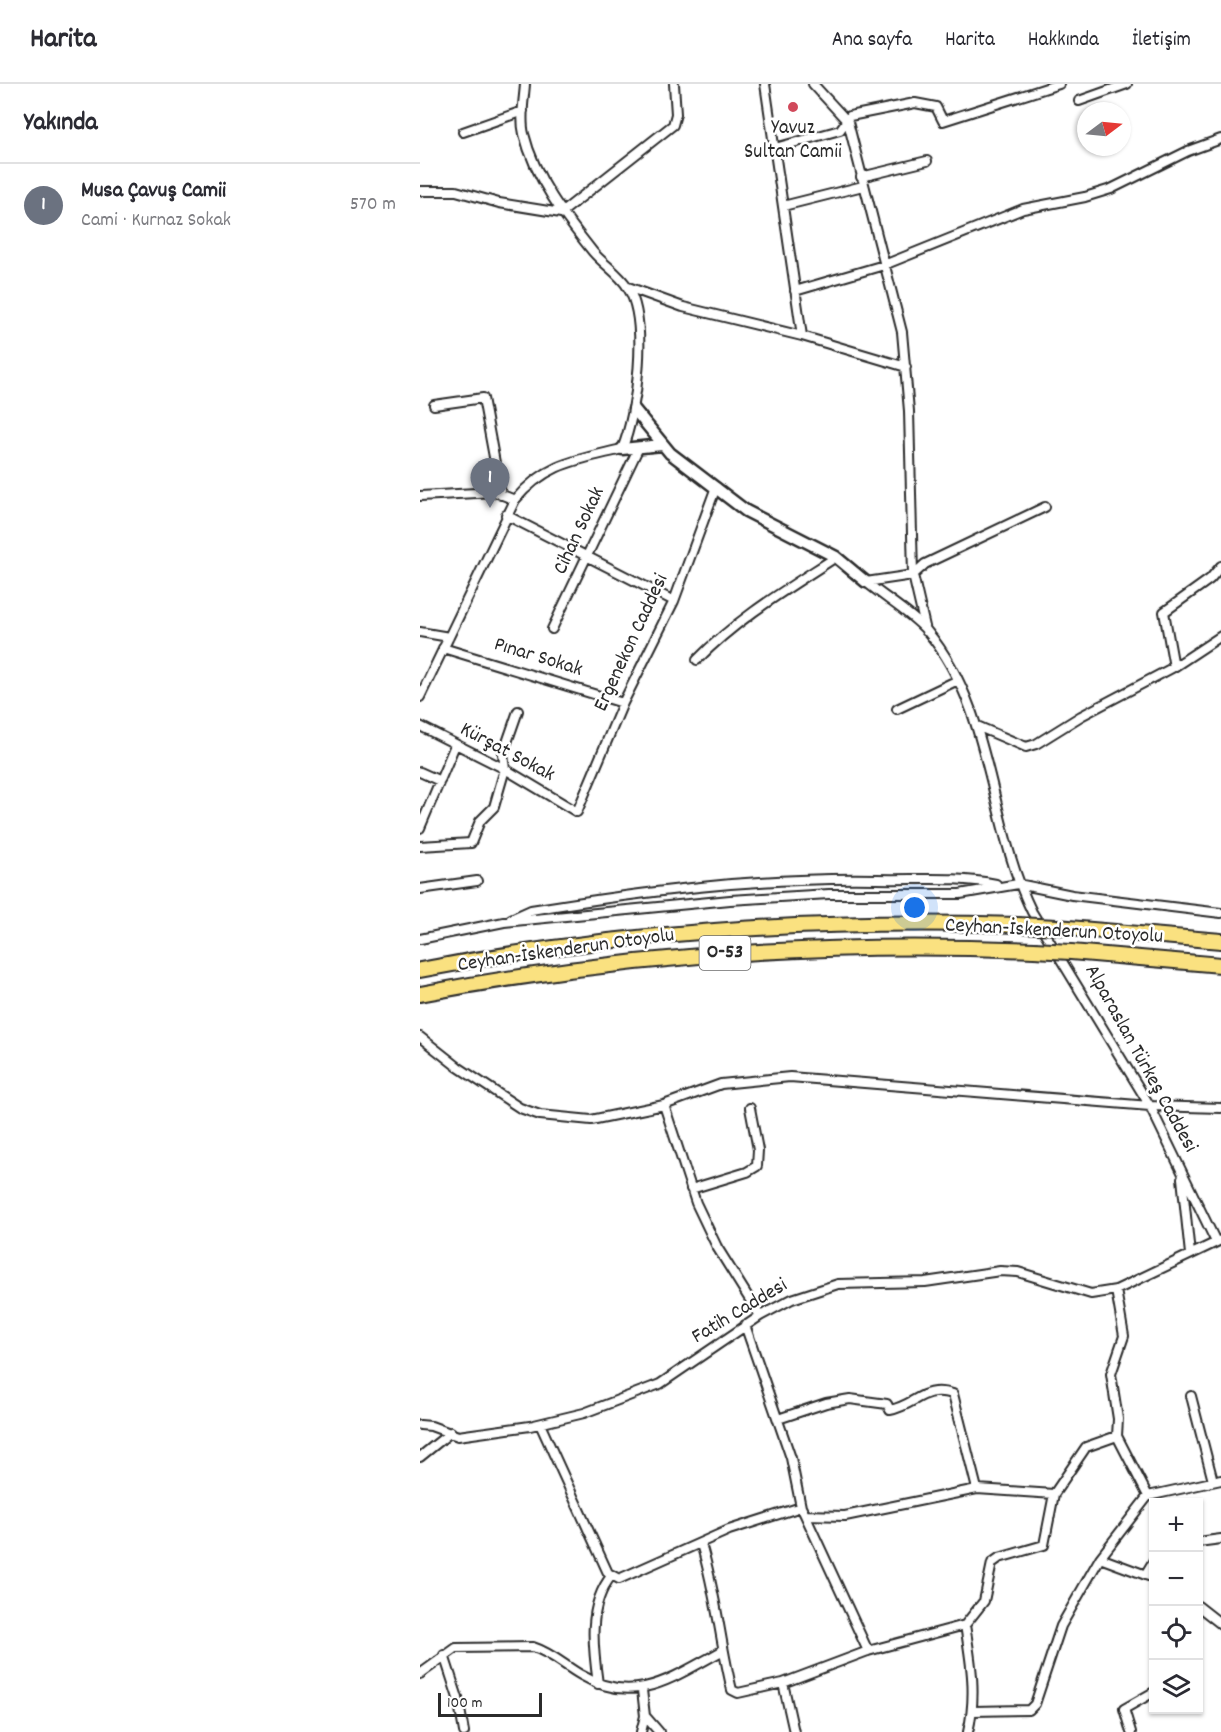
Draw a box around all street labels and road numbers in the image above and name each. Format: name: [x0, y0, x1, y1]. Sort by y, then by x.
street label: Cihan Sokak: [547, 482, 613, 580]
street label: Ergenekon Caddesi: [587, 569, 677, 717]
street label: Pınar Sokak: [490, 630, 586, 686]
street label: Kürşat Sokak: [454, 715, 560, 791]
street label: Ceyhan-İskenderun Otoyolu: [944, 911, 1164, 953]
street label: Ceyhan-İskenderun Otoyolu: [456, 921, 676, 981]
road number: O-53: [700, 936, 750, 970]
street label: Alparaslan Türkeş Caddesi: [1076, 960, 1204, 1159]
street label: Fatih Caddesi: [686, 1271, 794, 1352]

